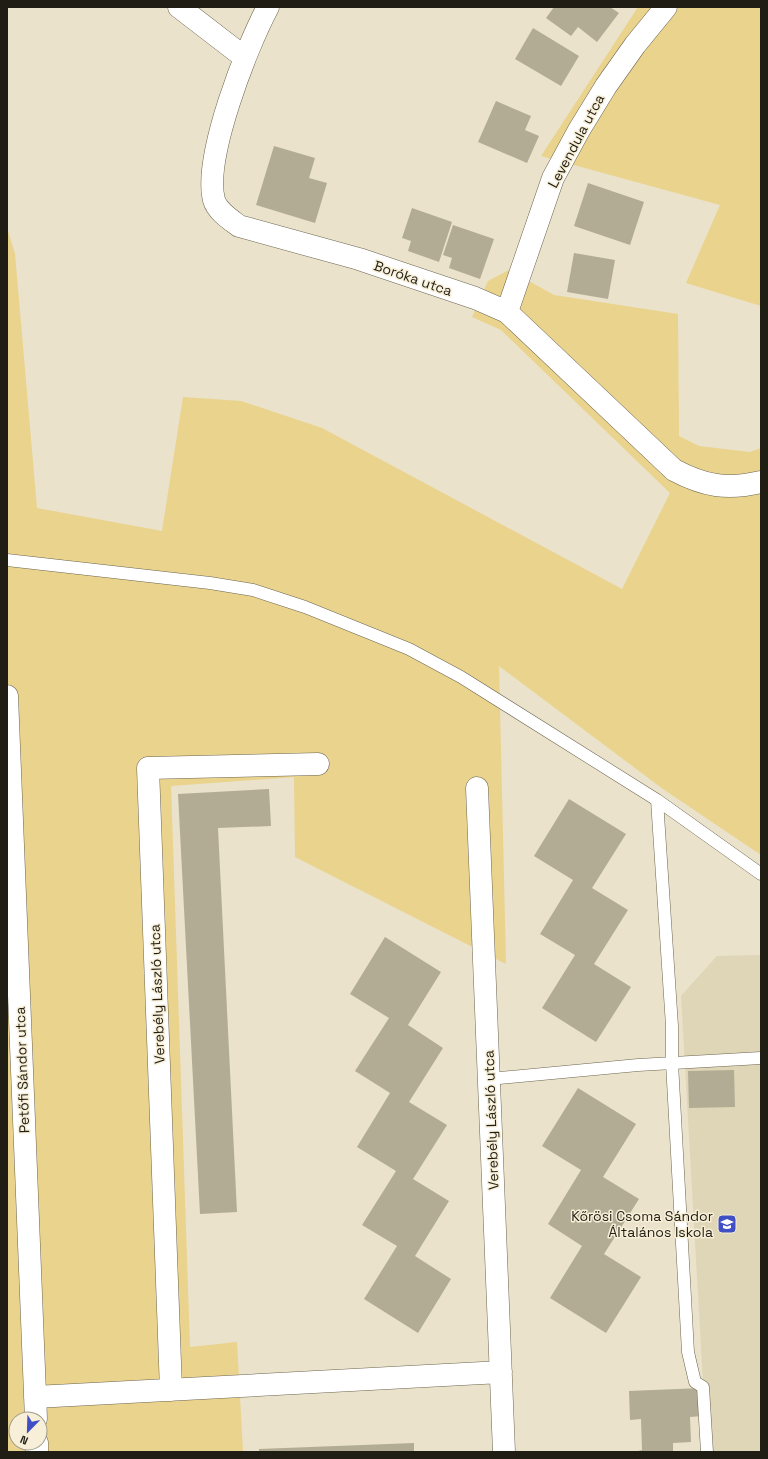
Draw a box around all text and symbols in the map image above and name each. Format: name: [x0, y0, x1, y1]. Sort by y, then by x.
street label: Levendula utca: [544, 91, 608, 191]
street label: Boróka utca: [371, 256, 455, 300]
street label: Verebély László utca: [146, 924, 168, 1064]
street label: Petőfi Sándor utca: [11, 1006, 33, 1134]
street label: Verebély László utca: [480, 1050, 502, 1190]
place label: Kőrösi Csoma Sándor Általános Iskola: [571, 1207, 713, 1241]
school or university icon: Kőrösi Csoma Sándor Általános Iskola: [716, 1213, 738, 1235]
north arrow: [8, 1411, 48, 1451]
text: N: [18, 1432, 30, 1448]

